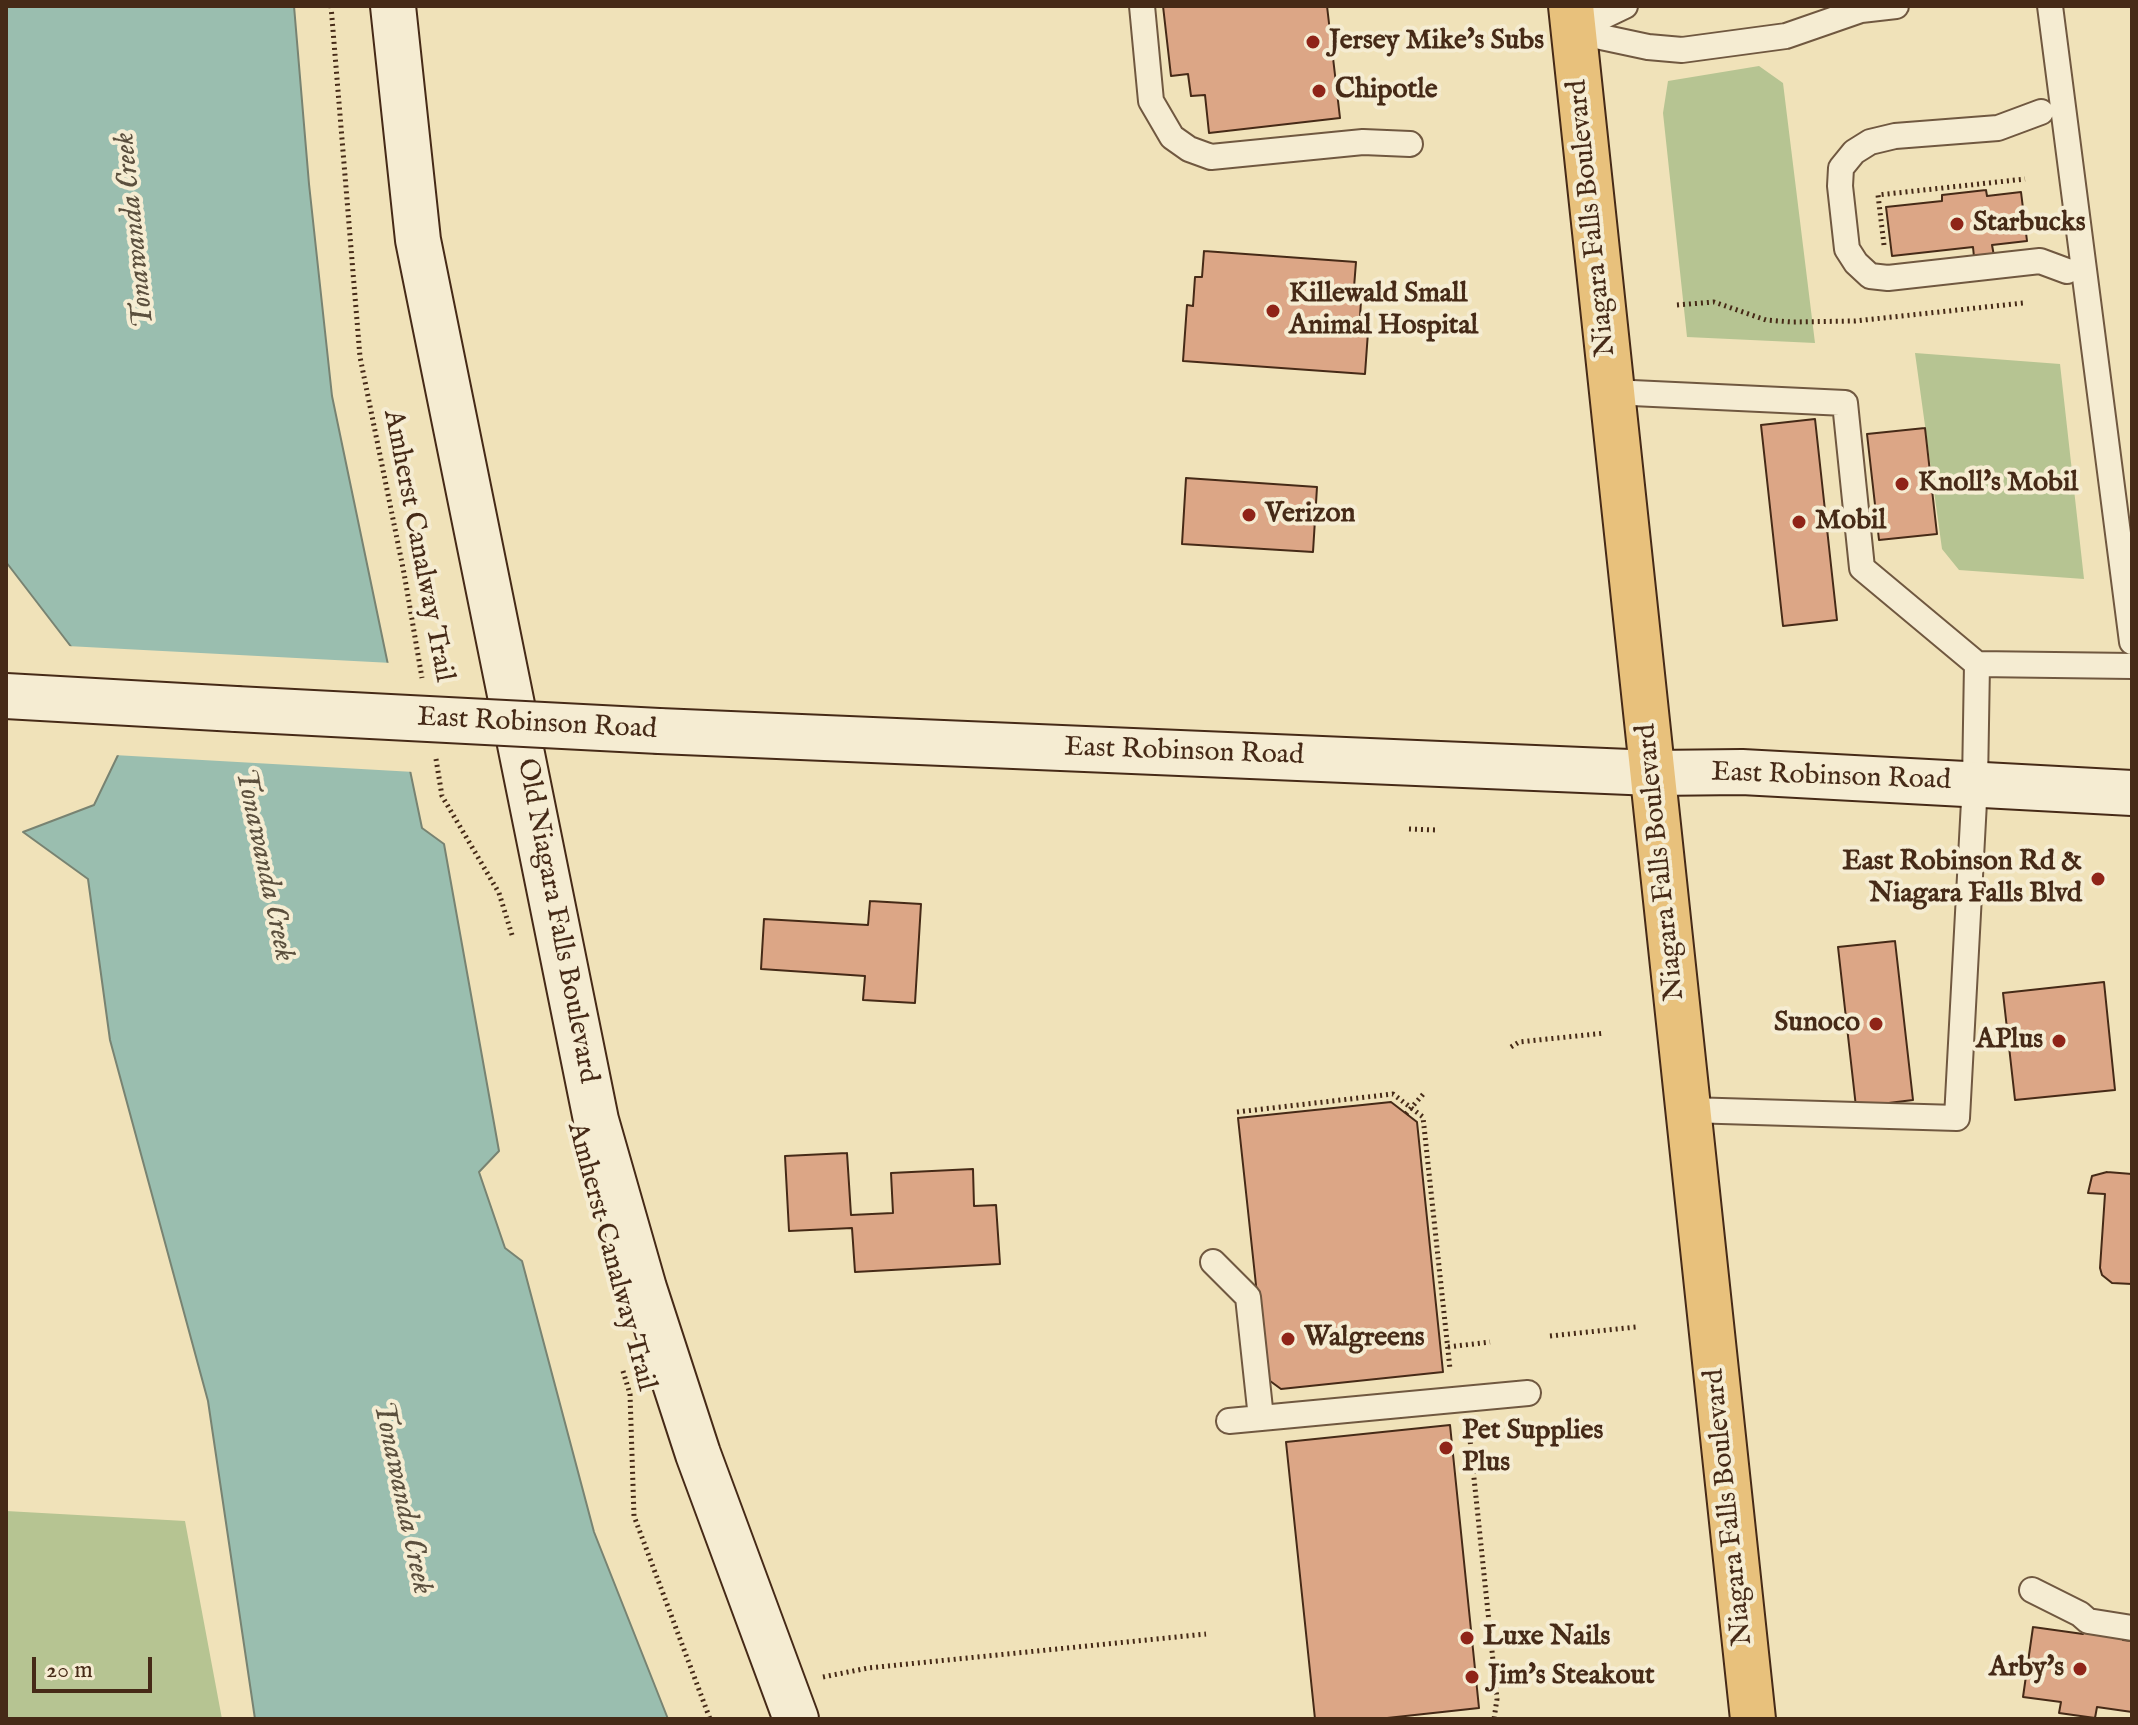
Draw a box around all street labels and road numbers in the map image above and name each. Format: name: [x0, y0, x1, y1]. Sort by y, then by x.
street label: Niagara Falls Boulevard: [1562, 78, 1624, 358]
street label: Amherst Canalway Trail: [374, 407, 460, 685]
street label: East Robinson Road: [416, 702, 658, 748]
street label: Niagara Falls Boulevard: [1631, 722, 1693, 1002]
street label: East Robinson Road: [1064, 732, 1304, 774]
street label: Old Niagara Falls Boulevard: [508, 756, 604, 1086]
street label: East Robinson Road: [1711, 757, 1951, 799]
street label: Amherst Canalway Trail: [558, 1119, 662, 1395]
street label: Niagara Falls Boulevard: [1699, 1367, 1761, 1647]

